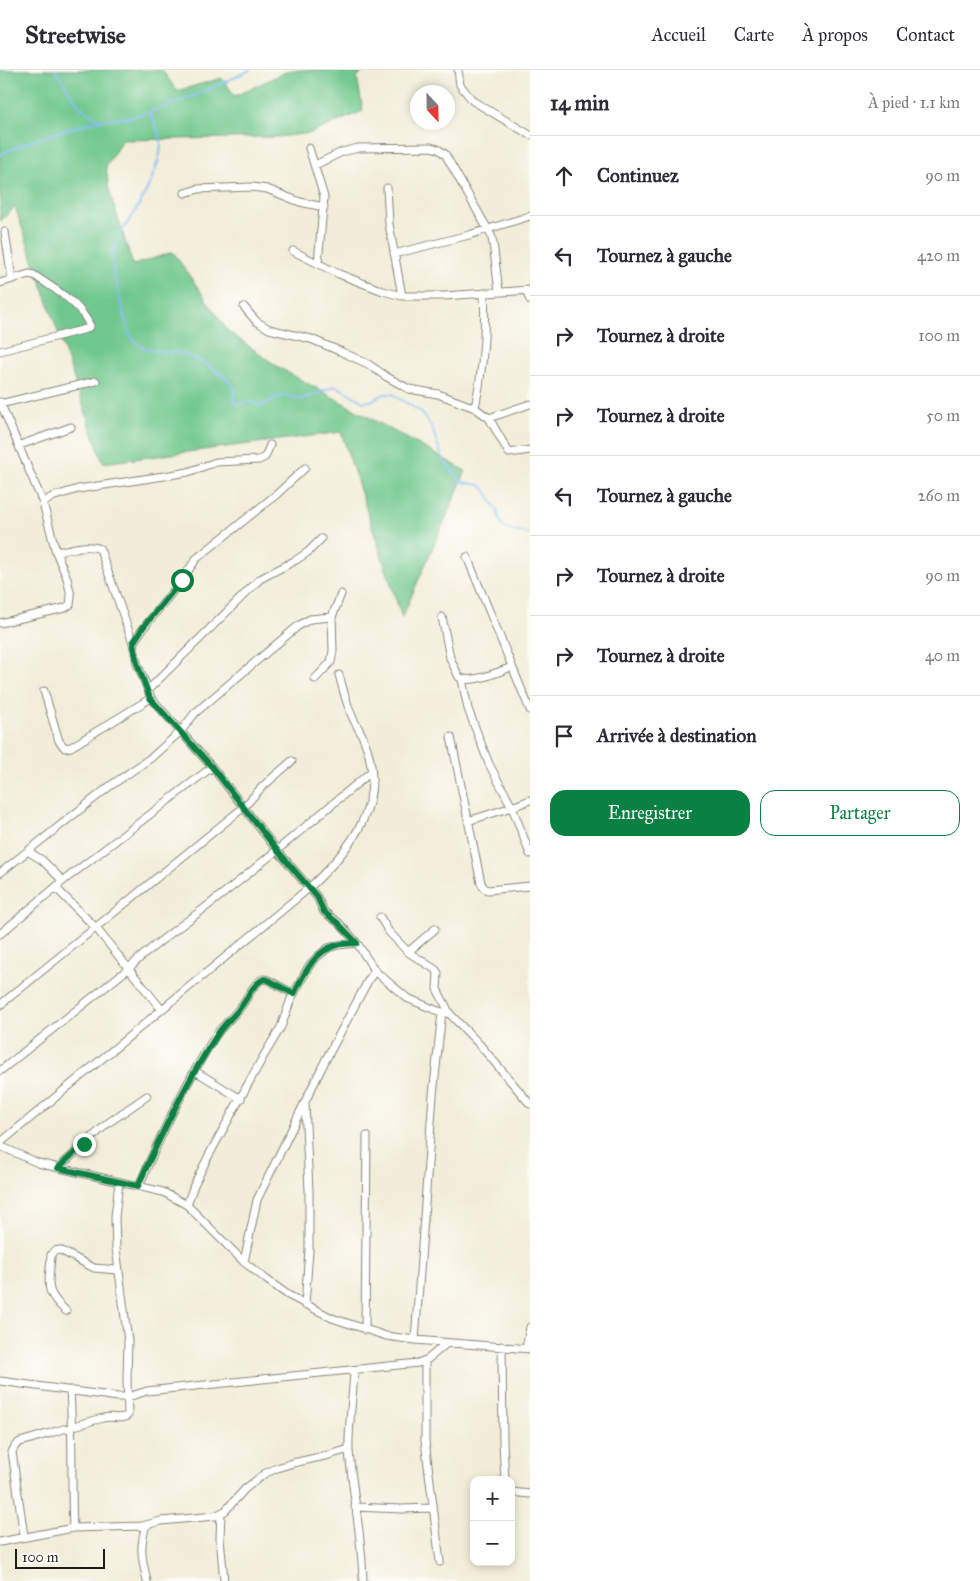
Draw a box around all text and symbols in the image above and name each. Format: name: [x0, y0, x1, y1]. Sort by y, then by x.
text: Streetwise: [25, 20, 126, 50]
text: Accueil: [652, 24, 706, 46]
text: Carte: [734, 24, 774, 46]
text: À propos: [802, 24, 868, 46]
text: Contact: [896, 24, 955, 46]
north arrow: [410, 85, 455, 130]
text: 14 min: [550, 90, 609, 116]
text: À pied · 1.1 km: [868, 93, 960, 112]
icon: ahead: [550, 162, 578, 190]
text: Continuez: [597, 164, 679, 187]
text: 90 m: [925, 166, 960, 185]
icon: left: [550, 242, 578, 270]
text: Tournez à gauche: [597, 244, 732, 267]
text: 420 m: [917, 246, 960, 265]
icon: right: [550, 322, 578, 350]
text: Tournez à droite: [597, 324, 725, 347]
text: 100 m: [918, 326, 960, 345]
icon: right: [550, 402, 578, 430]
text: Tournez à droite: [597, 404, 725, 427]
text: 50 m: [926, 406, 960, 425]
icon: left: [550, 482, 578, 510]
text: Tournez à gauche: [597, 484, 732, 507]
text: 260 m: [918, 486, 960, 505]
icon: right: [550, 562, 578, 590]
text: Tournez à droite: [597, 564, 725, 587]
text: 90 m: [925, 566, 960, 585]
route start: [171, 569, 194, 592]
icon: right: [550, 642, 578, 670]
text: Tournez à droite: [597, 644, 725, 667]
text: 40 m: [925, 646, 960, 665]
icon: arrive: [550, 722, 578, 750]
text: Arrivée à destination: [597, 724, 756, 747]
button: Enregistrer: [550, 790, 750, 836]
button: Partager: [760, 790, 960, 836]
route end: [73, 1133, 96, 1156]
map controls: [470, 1476, 515, 1566]
button: +: [470, 1476, 515, 1521]
button: −: [470, 1521, 515, 1566]
scale bar: [15, 1546, 105, 1569]
text: 100 m: [22, 1549, 59, 1566]

